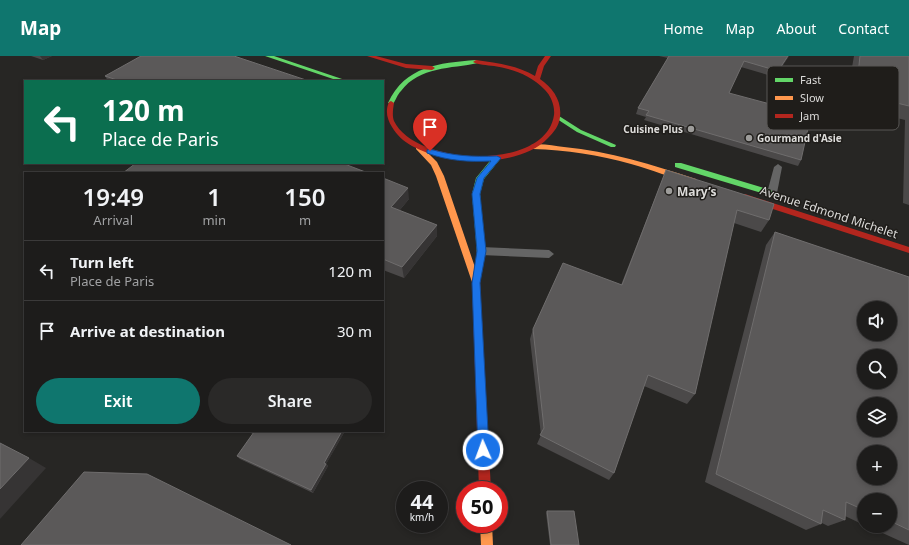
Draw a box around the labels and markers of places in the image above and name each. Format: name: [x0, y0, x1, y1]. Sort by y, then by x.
pin: [413, 110, 447, 151]
place label: Cuisine Plus: [623, 122, 683, 136]
marker: Cuisine Plus: [686, 124, 696, 134]
place label: Gourmand d'Asie: [757, 131, 842, 145]
marker: Gourmand d'Asie: [744, 133, 754, 143]
place label: Mary’s: [677, 183, 716, 200]
marker: Mary’s: [664, 186, 674, 196]

